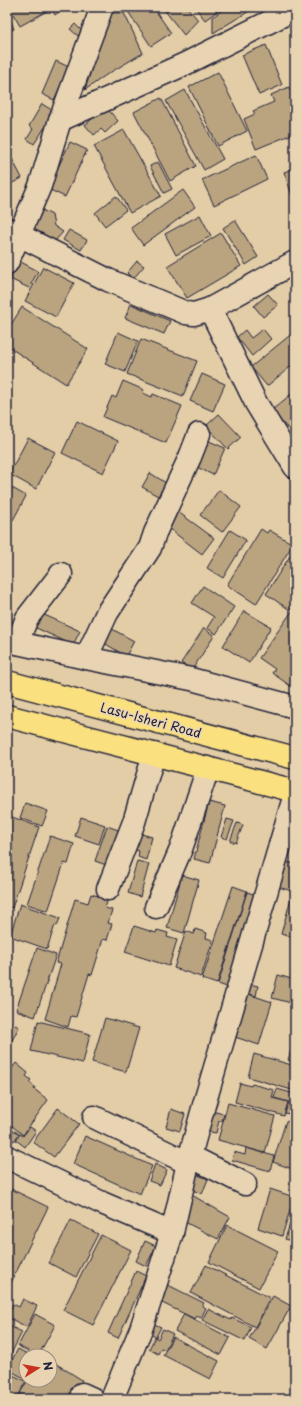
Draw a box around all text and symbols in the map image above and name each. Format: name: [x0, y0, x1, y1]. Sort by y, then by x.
street label: Lasu-Isheri Road: [98, 697, 204, 742]
north arrow: [18, 1348, 58, 1388]
text: N: [39, 1360, 58, 1372]

